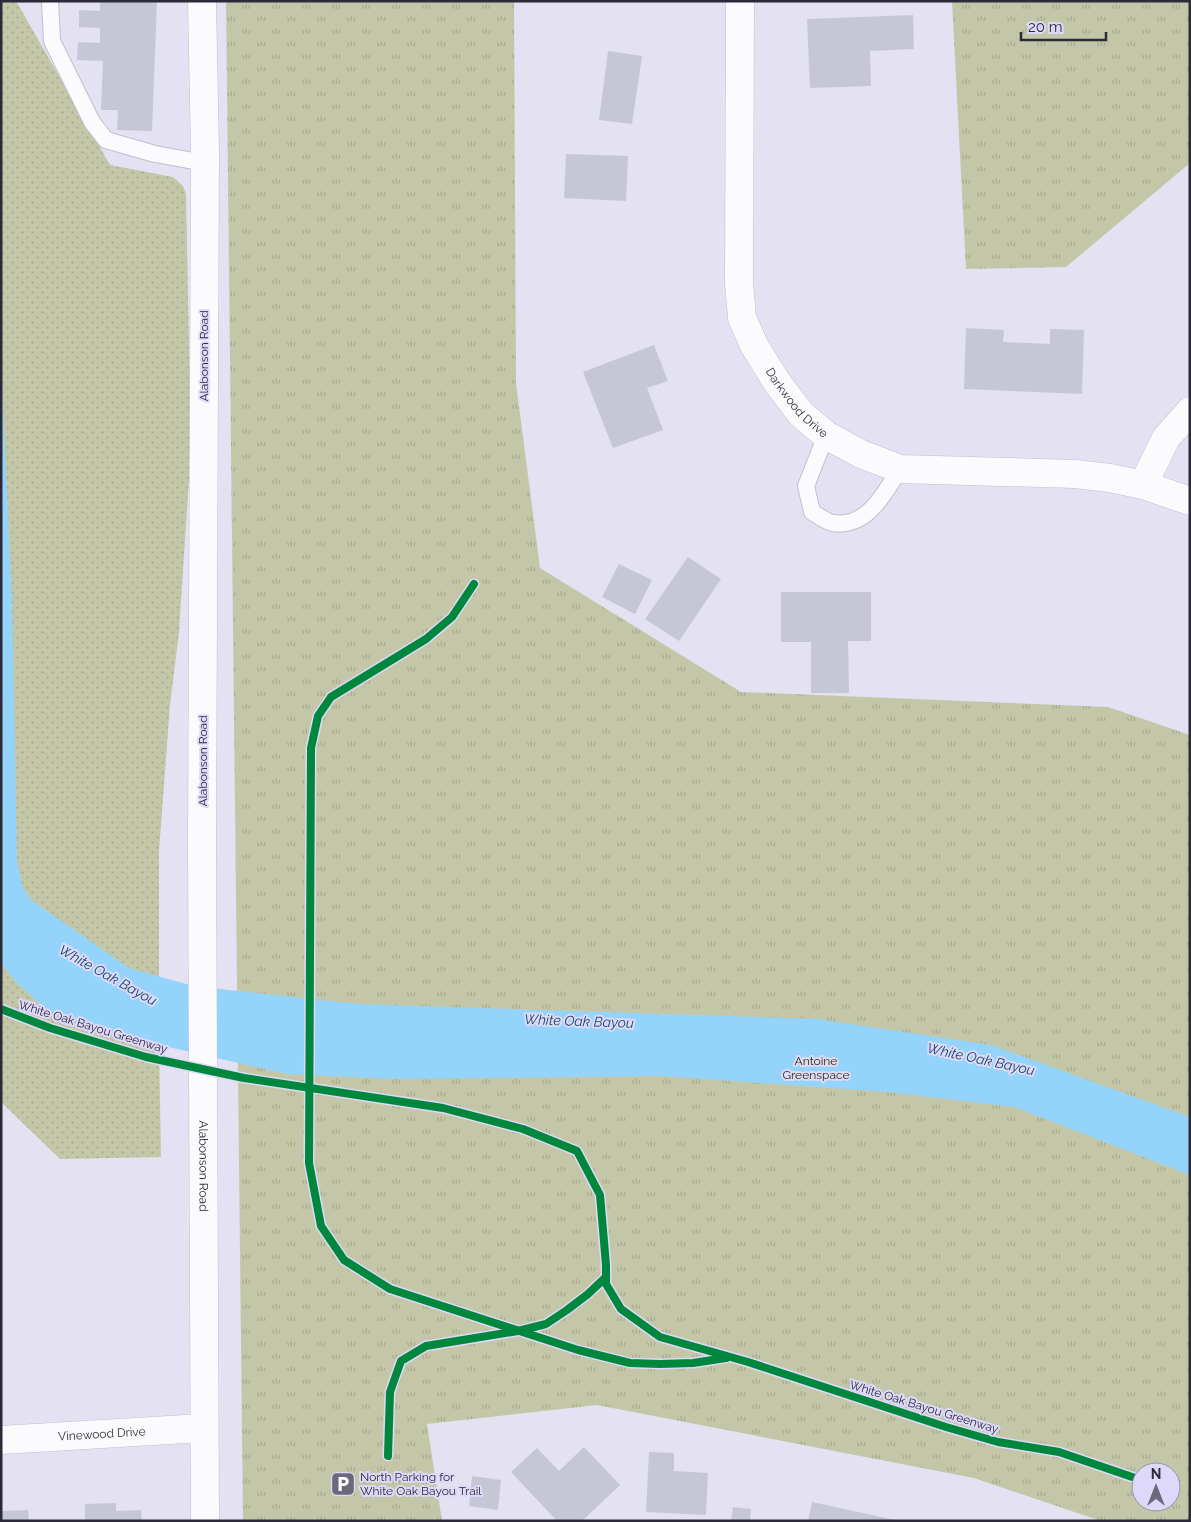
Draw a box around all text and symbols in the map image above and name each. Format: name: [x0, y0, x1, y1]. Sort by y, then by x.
scale bar: [1021, 10, 1106, 42]
text: 20 m: [1028, 18, 1063, 36]
street label: Alabonson Road: [197, 310, 211, 402]
street label: Darkwood Drive: [763, 365, 831, 441]
street label: Alabonson Road: [196, 715, 210, 807]
water label: White Oak Bayou: [56, 941, 160, 1009]
street label: White Oak Bayou Greenway: [17, 998, 170, 1057]
water label: White Oak Bayou: [524, 1011, 634, 1031]
water label: White Oak Bayou: [926, 1040, 1036, 1078]
park label: Antoine Greenspace: [782, 1054, 850, 1082]
street label: Alabonson Road: [196, 1120, 211, 1212]
street label: White Oak Bayou Greenway: [848, 1378, 1001, 1437]
street label: Vinewood Drive: [58, 1424, 146, 1444]
north arrow: [1131, 1462, 1181, 1512]
text: N: [1151, 1466, 1161, 1482]
place label: North Parking for White Oak Bayou Trail: [360, 1470, 482, 1498]
parking icon: North Parking for White Oak Bayou Trail: [330, 1471, 356, 1497]

